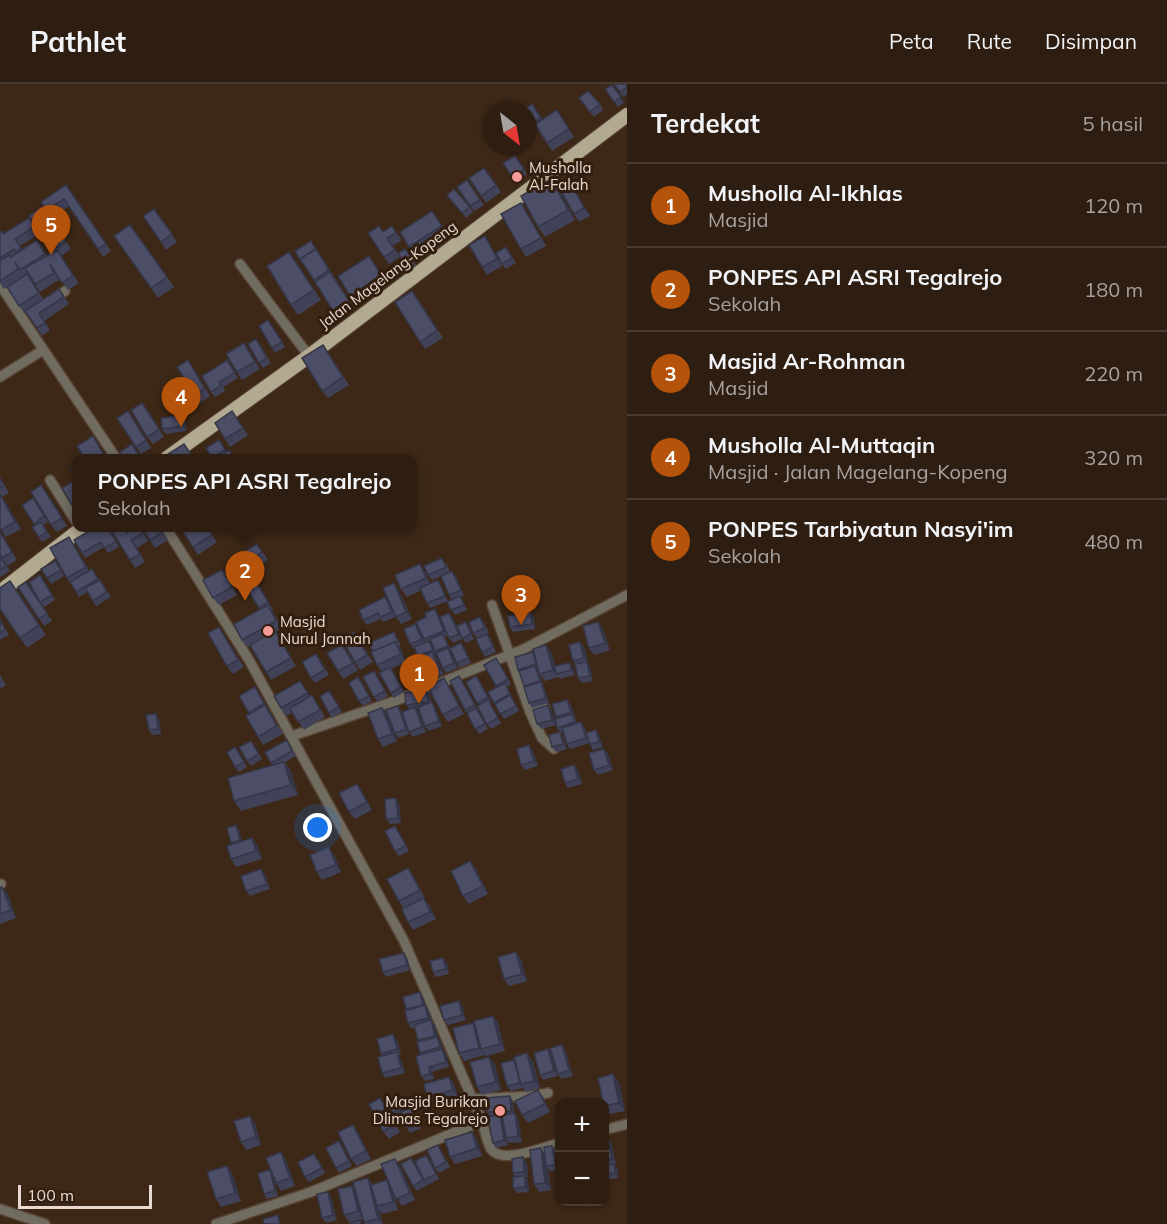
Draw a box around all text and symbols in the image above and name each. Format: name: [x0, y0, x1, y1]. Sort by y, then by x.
text: Pathlet: [30, 24, 126, 59]
text: Peta: [889, 28, 934, 54]
text: Rute: [967, 28, 1012, 54]
text: Disimpan: [1045, 28, 1137, 54]
north arrow: [483, 102, 537, 156]
text: Terdekat: [651, 107, 760, 140]
text: 5 hasil: [1083, 111, 1143, 136]
place label: Musholla Al-Falah: [529, 158, 591, 194]
marker: Musholla Al-Falah: [510, 170, 524, 184]
text: Musholla Al-Ikhlas: [708, 179, 903, 207]
text: 1: [665, 193, 677, 218]
text: 120 m: [1084, 193, 1143, 218]
pin: 5: [32, 206, 70, 255]
text: Masjid: [708, 207, 769, 232]
street label: Jalan Magelang-Kopeng: [315, 216, 461, 333]
text: PONPES API ASRI Tegalrejo: [708, 263, 1002, 291]
text: 2: [665, 277, 677, 302]
text: 180 m: [1084, 277, 1143, 302]
text: Sekolah: [708, 291, 781, 316]
text: Masjid Ar-Rohman: [708, 347, 905, 375]
text: 3: [665, 361, 677, 386]
text: 220 m: [1084, 361, 1143, 386]
text: Masjid: [708, 375, 769, 400]
pin: 4: [162, 378, 201, 427]
text: Musholla Al-Muttaqin: [708, 431, 935, 459]
text: 4: [665, 445, 677, 470]
text: 320 m: [1084, 445, 1143, 470]
popup: [72, 454, 417, 532]
text: Masjid · Jalan Magelang-Kopeng: [708, 459, 1008, 484]
text: PONPES API ASRI Tegalrejo: [97, 467, 392, 495]
text: Sekolah: [97, 495, 171, 520]
text: PONPES Tarbiyatun Nasyi'im: [708, 515, 1014, 543]
text: 5: [665, 529, 677, 554]
text: 480 m: [1084, 529, 1143, 554]
text: Sekolah: [708, 543, 781, 568]
pin: 2: [226, 552, 264, 601]
pin: 3: [502, 576, 540, 625]
place label: Masjid Nurul Jannah: [280, 612, 371, 648]
marker: Masjid Nurul Jannah: [261, 624, 275, 638]
pin: 1: [400, 654, 438, 704]
your location: [303, 813, 332, 842]
place label: Masjid Burikan Dlimas Tegalrejo: [373, 1092, 488, 1128]
map controls: [555, 1098, 609, 1206]
button: +: [555, 1098, 609, 1152]
marker: Masjid Burikan Dlimas Tegalrejo: [493, 1104, 507, 1118]
button: −: [555, 1152, 609, 1206]
scale bar: [18, 1182, 152, 1210]
text: 100 m: [27, 1185, 74, 1205]

